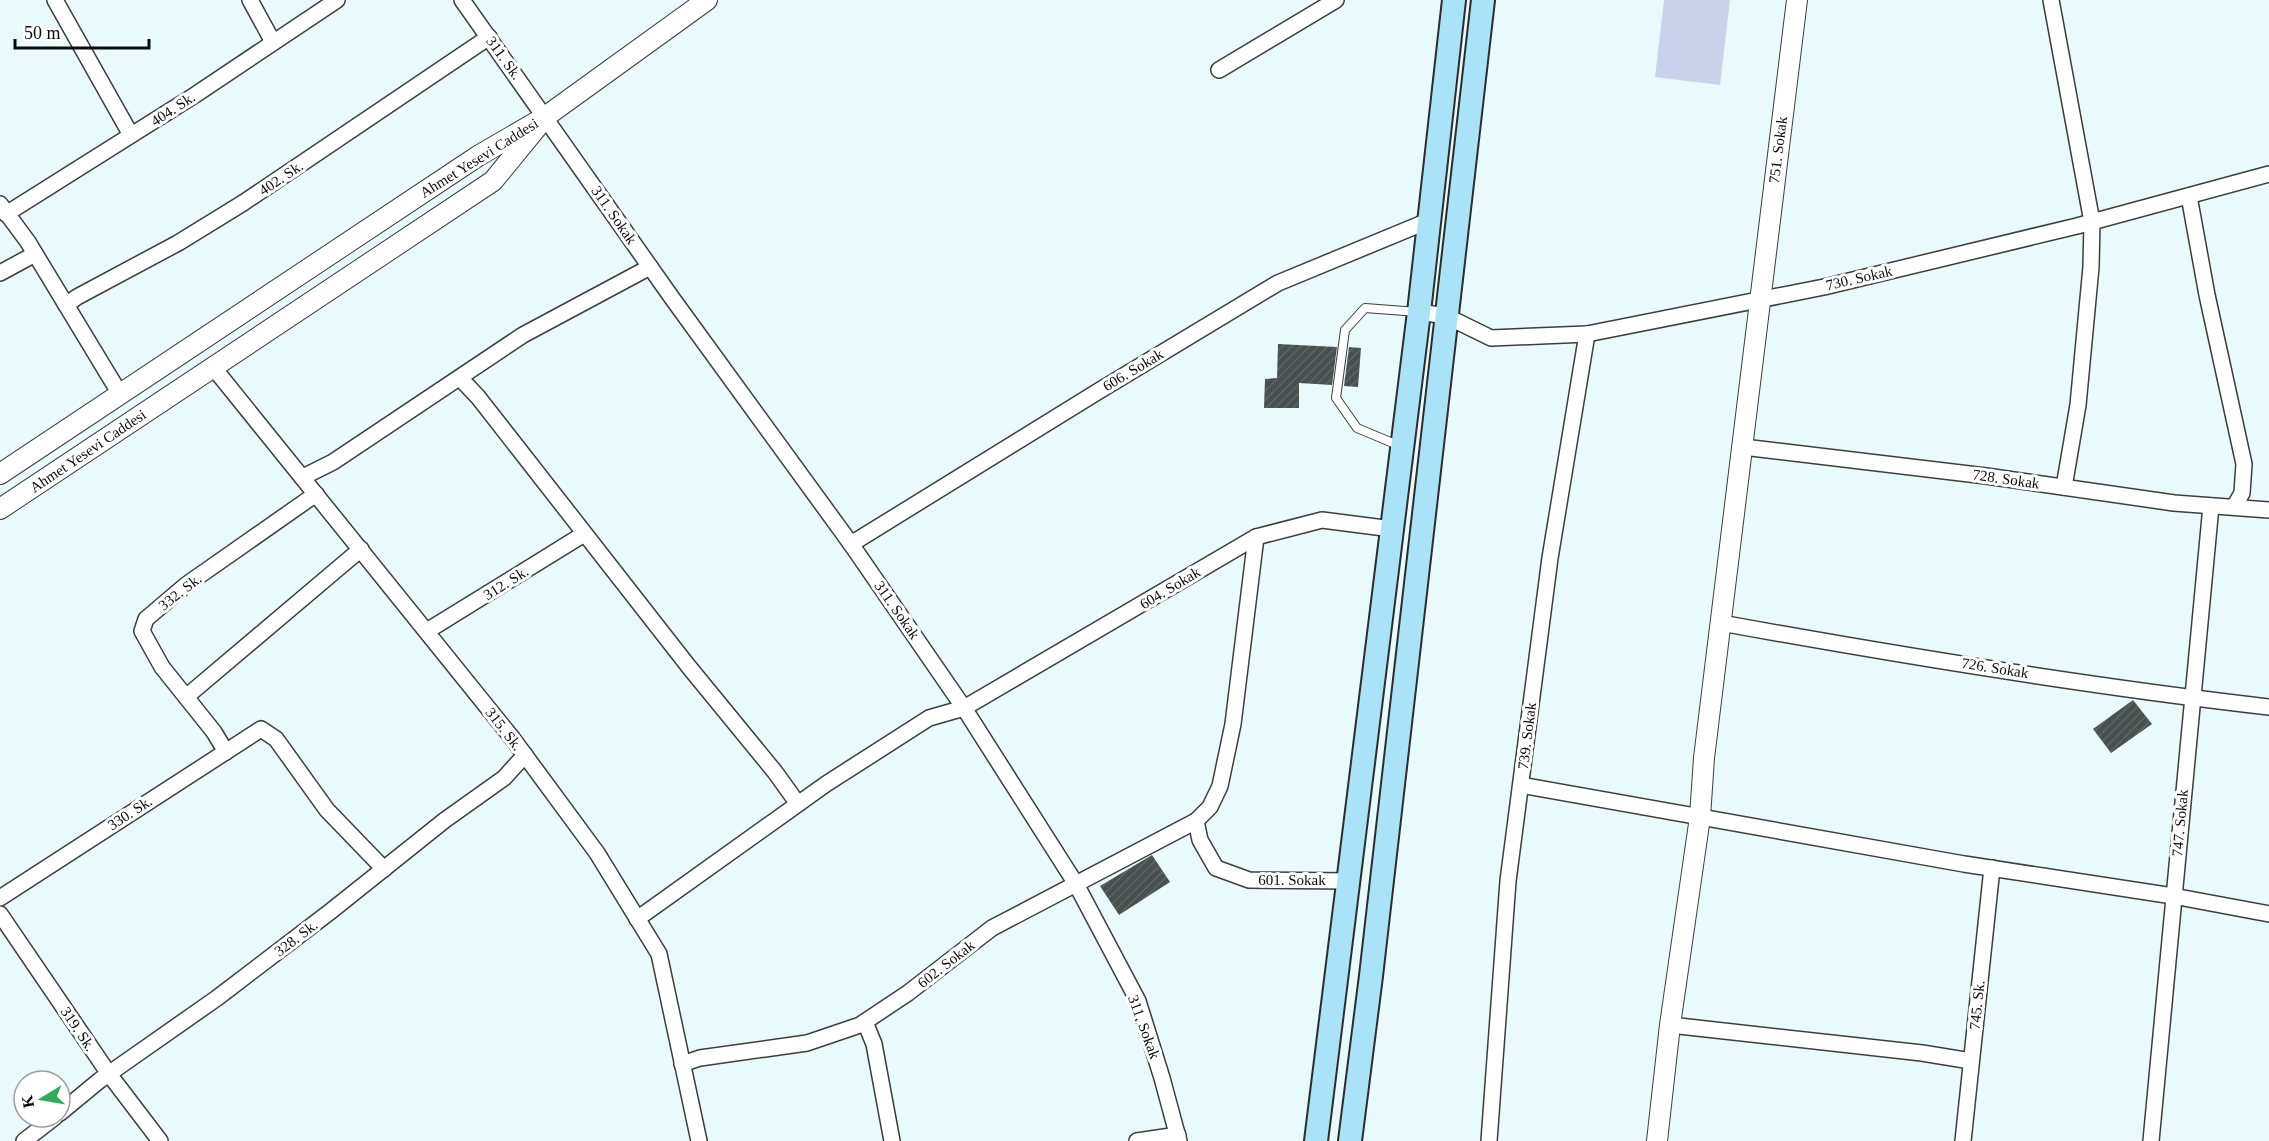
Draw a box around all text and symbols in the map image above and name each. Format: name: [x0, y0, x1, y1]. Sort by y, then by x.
scale bar: [15, 12, 148, 50]
text: 50 m: [24, 23, 61, 43]
street label: 311. Sk.: [483, 33, 525, 83]
street label: 404. Sk.: [148, 89, 198, 129]
street label: Ahmet Yesevi Caddesi: [417, 115, 541, 201]
street label: 751. Sokak: [1766, 115, 1790, 184]
street label: 402. Sk.: [256, 158, 306, 198]
street label: 311. Sokak: [588, 183, 640, 247]
street label: 730. Sokak: [1824, 263, 1894, 293]
street label: 606. Sokak: [1100, 346, 1166, 394]
street label: Ahmet Yesevi Caddesi: [27, 406, 149, 496]
street label: 728. Sokak: [1971, 466, 2041, 492]
street label: 312. Sk.: [481, 563, 531, 603]
street label: 604. Sokak: [1137, 564, 1203, 612]
street label: 332. Sk.: [156, 570, 204, 614]
street label: 311. Sokak: [871, 578, 923, 642]
street label: 726. Sokak: [1960, 655, 2030, 681]
street label: 739. Sokak: [1515, 701, 1539, 770]
street label: 315. Sk.: [482, 705, 526, 753]
street label: 747. Sokak: [2169, 788, 2191, 857]
street label: 330. Sk.: [105, 793, 155, 833]
street label: 601. Sokak: [1258, 872, 1326, 888]
street label: 328. Sk.: [271, 917, 321, 959]
street label: 602. Sokak: [914, 937, 978, 991]
street label: 745. Sk.: [1966, 980, 1988, 1030]
street label: 311. Sokak: [1125, 993, 1163, 1062]
street label: 319. Sk.: [58, 1004, 98, 1054]
north arrow: [12, 1069, 72, 1129]
text: K: [18, 1093, 37, 1110]

